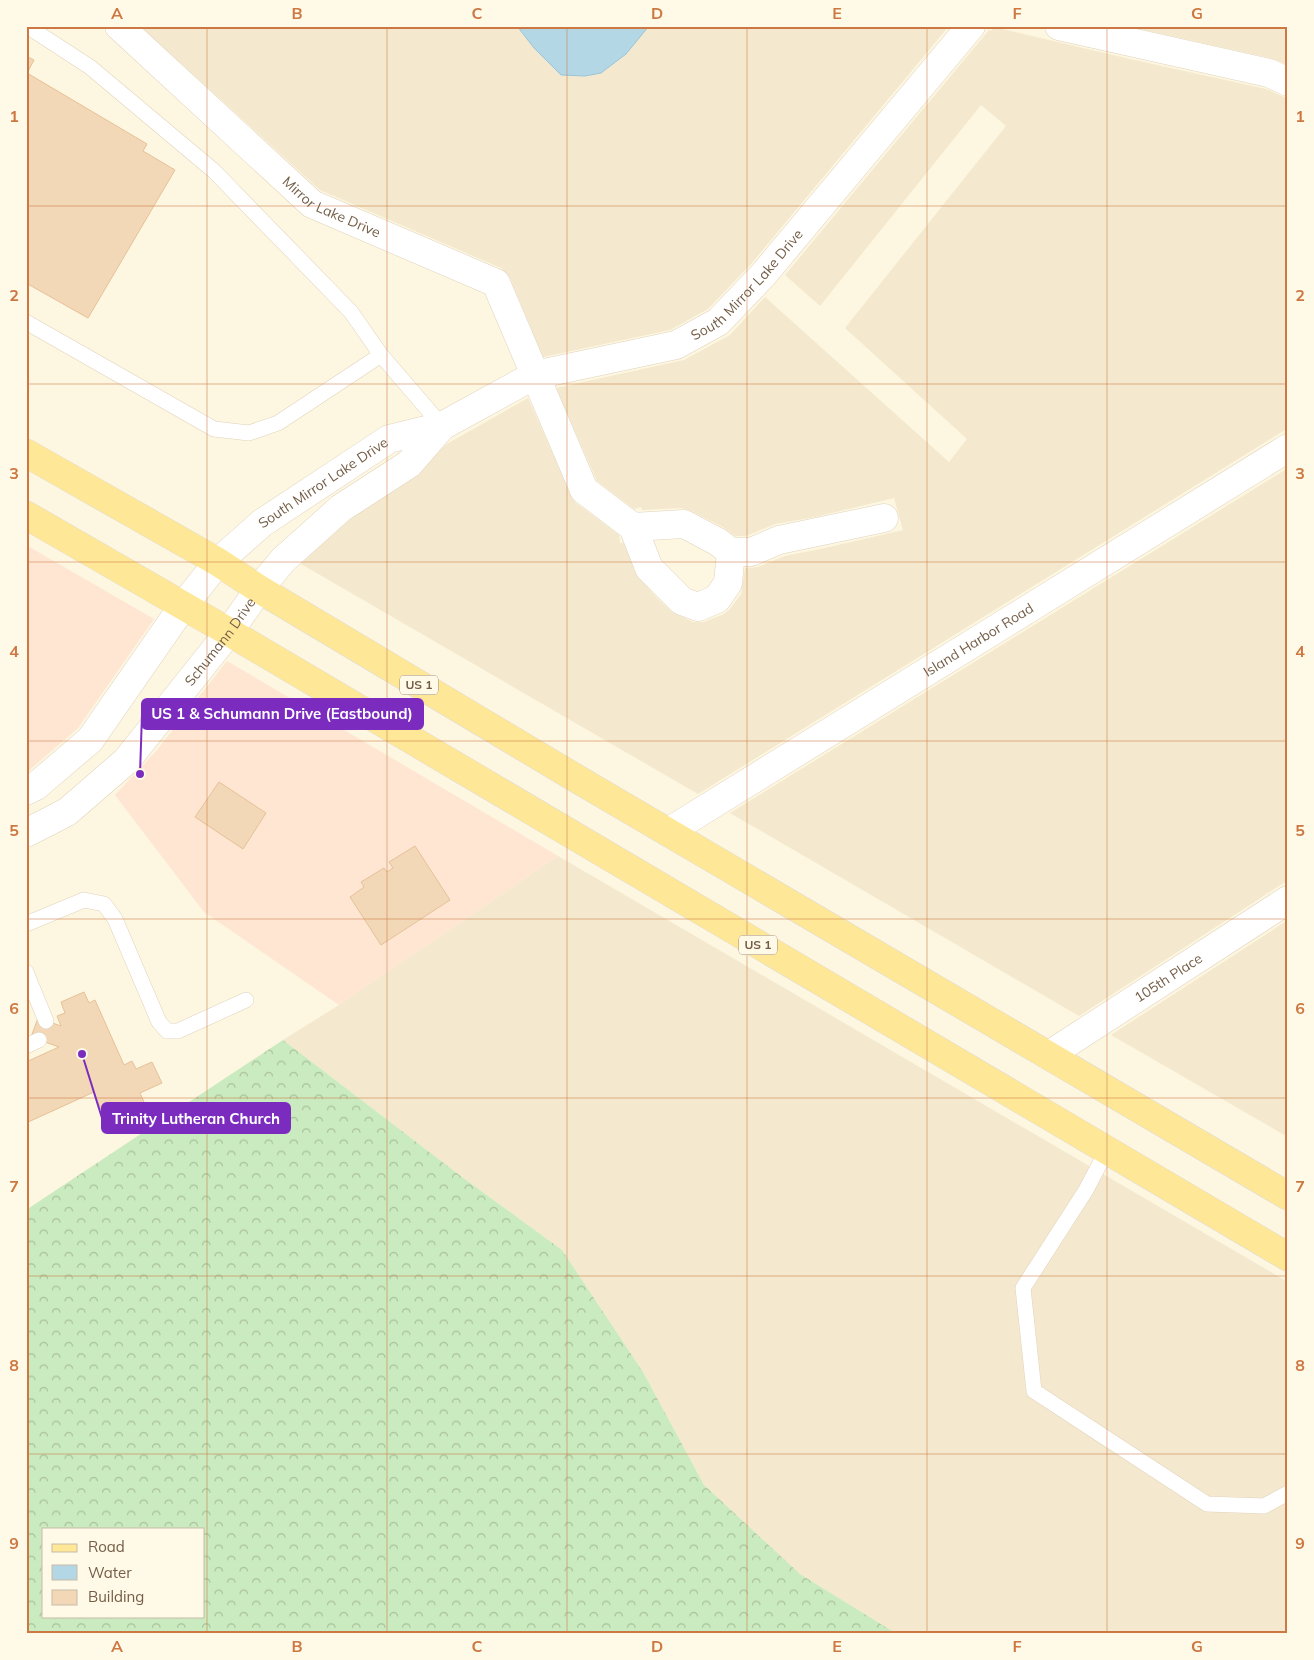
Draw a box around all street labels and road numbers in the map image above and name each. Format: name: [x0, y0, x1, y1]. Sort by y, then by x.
street label: Mirror Lake Drive: [279, 172, 383, 241]
street label: South Mirror Lake Drive: [688, 225, 807, 344]
street label: South Mirror Lake Drive: [255, 433, 391, 532]
street label: Schumann Drive: [181, 594, 259, 690]
street label: Island Harbor Road: [920, 599, 1037, 681]
road number: US 1: [400, 676, 438, 694]
road number: US 1: [739, 936, 777, 954]
street label: 105th Place: [1131, 949, 1205, 1006]

